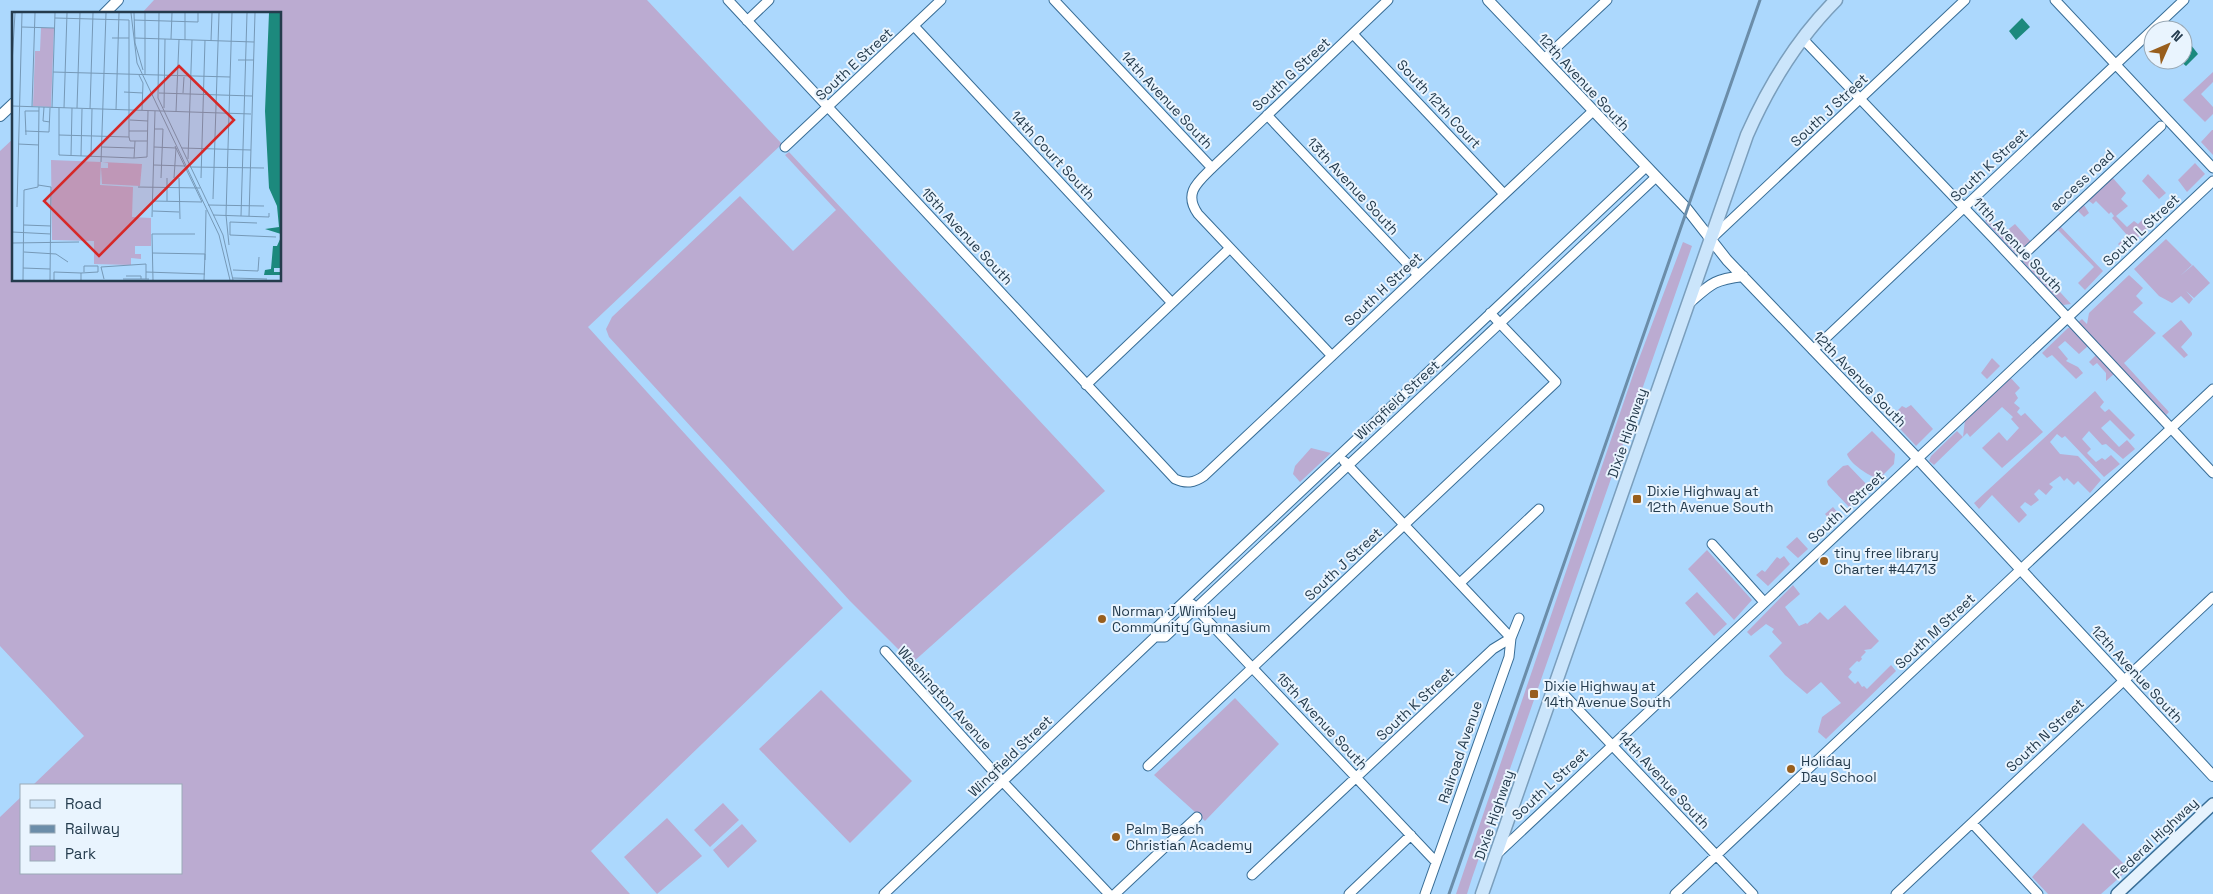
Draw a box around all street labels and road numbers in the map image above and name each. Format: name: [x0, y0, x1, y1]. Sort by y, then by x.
street label: South E Street: [812, 24, 896, 104]
street label: 12th Avenue South: [1534, 30, 1634, 134]
street label: South G Street: [1248, 33, 1334, 115]
street label: 14th Avenue South: [1117, 47, 1217, 153]
street label: South 12th Court: [1393, 56, 1485, 152]
street label: South J Street: [1787, 70, 1871, 150]
street label: 14th Court South: [1007, 107, 1099, 203]
street label: South K Street: [1947, 125, 2031, 205]
street label: 13th Avenue South: [1303, 134, 1403, 238]
street label: access road: [2046, 146, 2118, 214]
street label: 15th Avenue South: [917, 184, 1017, 288]
street label: South L Street: [2099, 190, 2183, 270]
street label: 11th Avenue South: [1969, 194, 2067, 296]
street label: South H Street: [1340, 248, 1426, 330]
street label: 12th Avenue South: [1810, 327, 1910, 431]
street label: Wingfield Street: [1351, 356, 1443, 444]
street label: Dixie Highway: [1603, 386, 1651, 480]
street label: South L Street: [1804, 467, 1888, 547]
street label: South J Street: [1301, 524, 1385, 604]
street label: South M Street: [1891, 589, 1979, 673]
street label: 12th Avenue South: [2087, 622, 2187, 726]
street label: Washington Avenue: [894, 642, 996, 754]
street label: South K Street: [1373, 664, 1457, 744]
street label: 15th Avenue South: [1272, 669, 1372, 773]
street label: South N Street: [2002, 694, 2088, 776]
street label: Railroad Avenue: [1434, 698, 1486, 806]
street label: Wingfield Street: [964, 711, 1056, 801]
street label: 14th Avenue South: [1614, 727, 1714, 833]
street label: South L Street: [1508, 744, 1592, 824]
street label: Dixie Highway: [1470, 768, 1518, 862]
street label: Federal Highway: [2108, 794, 2202, 882]

